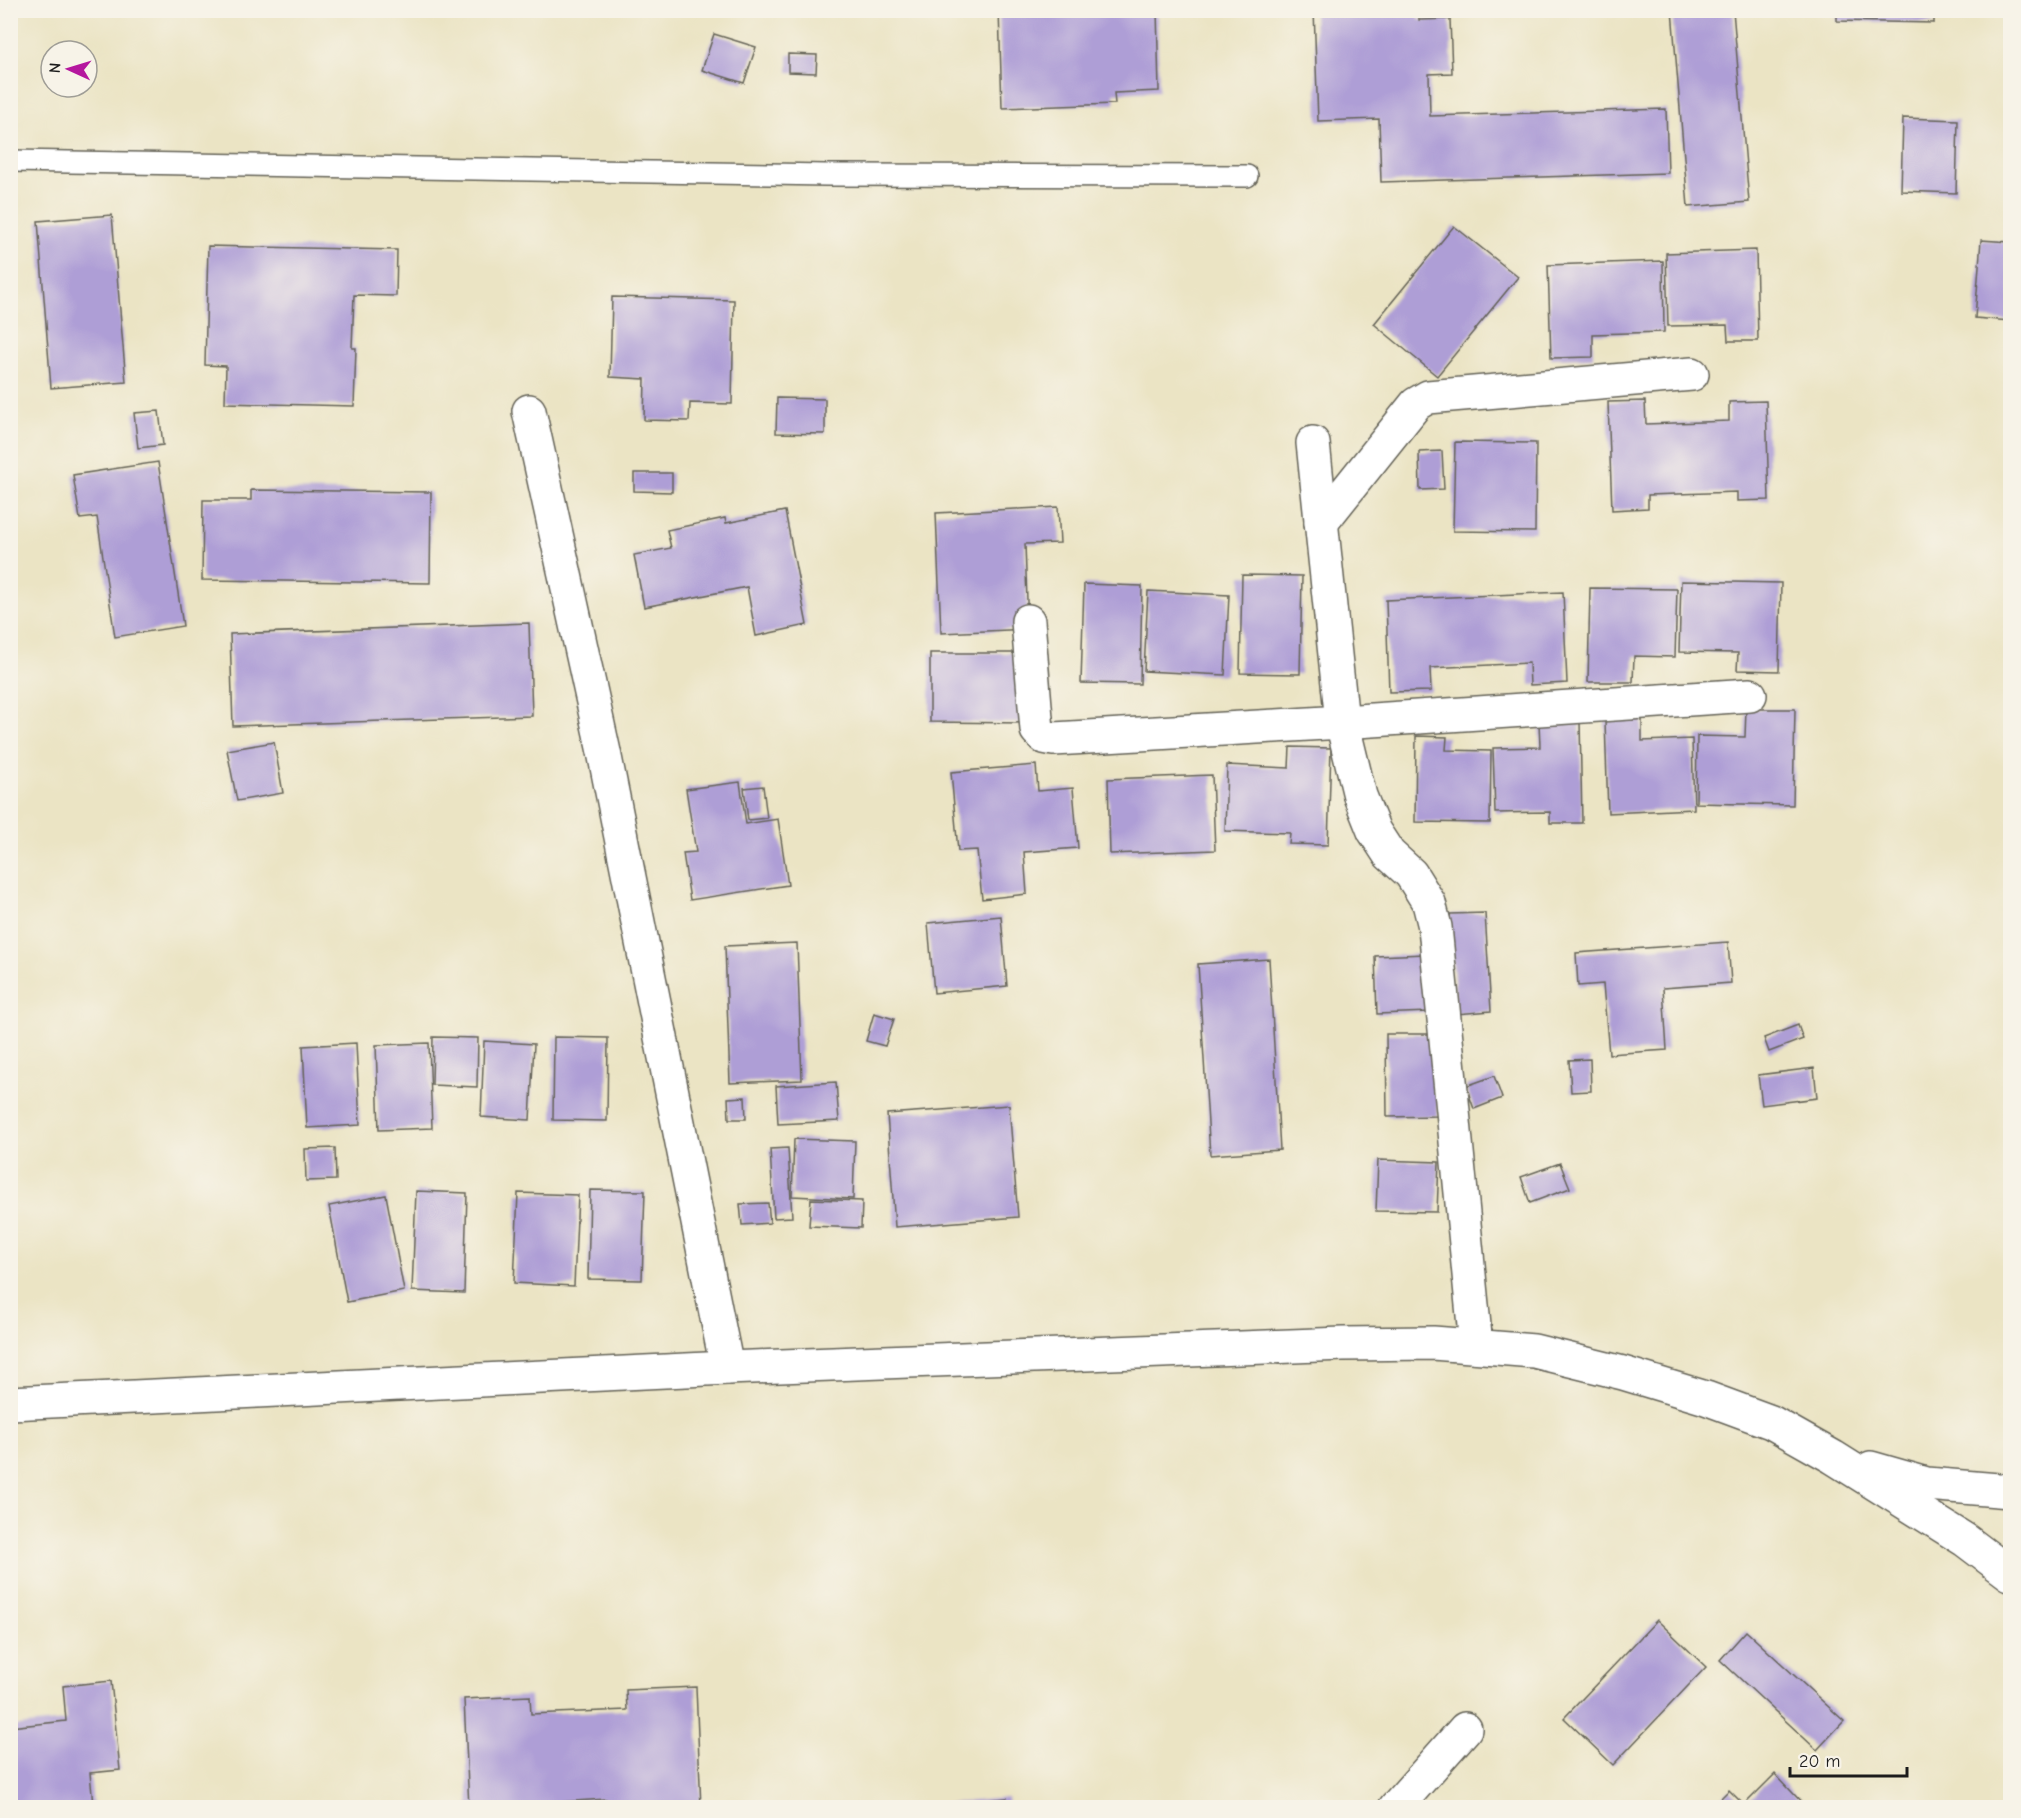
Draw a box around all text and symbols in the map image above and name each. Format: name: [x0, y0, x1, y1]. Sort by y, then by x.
north arrow: [39, 39, 99, 99]
text: N: [46, 62, 64, 74]
scale bar: [1790, 1740, 1907, 1778]
text: 20 m: [1799, 1751, 1840, 1772]

